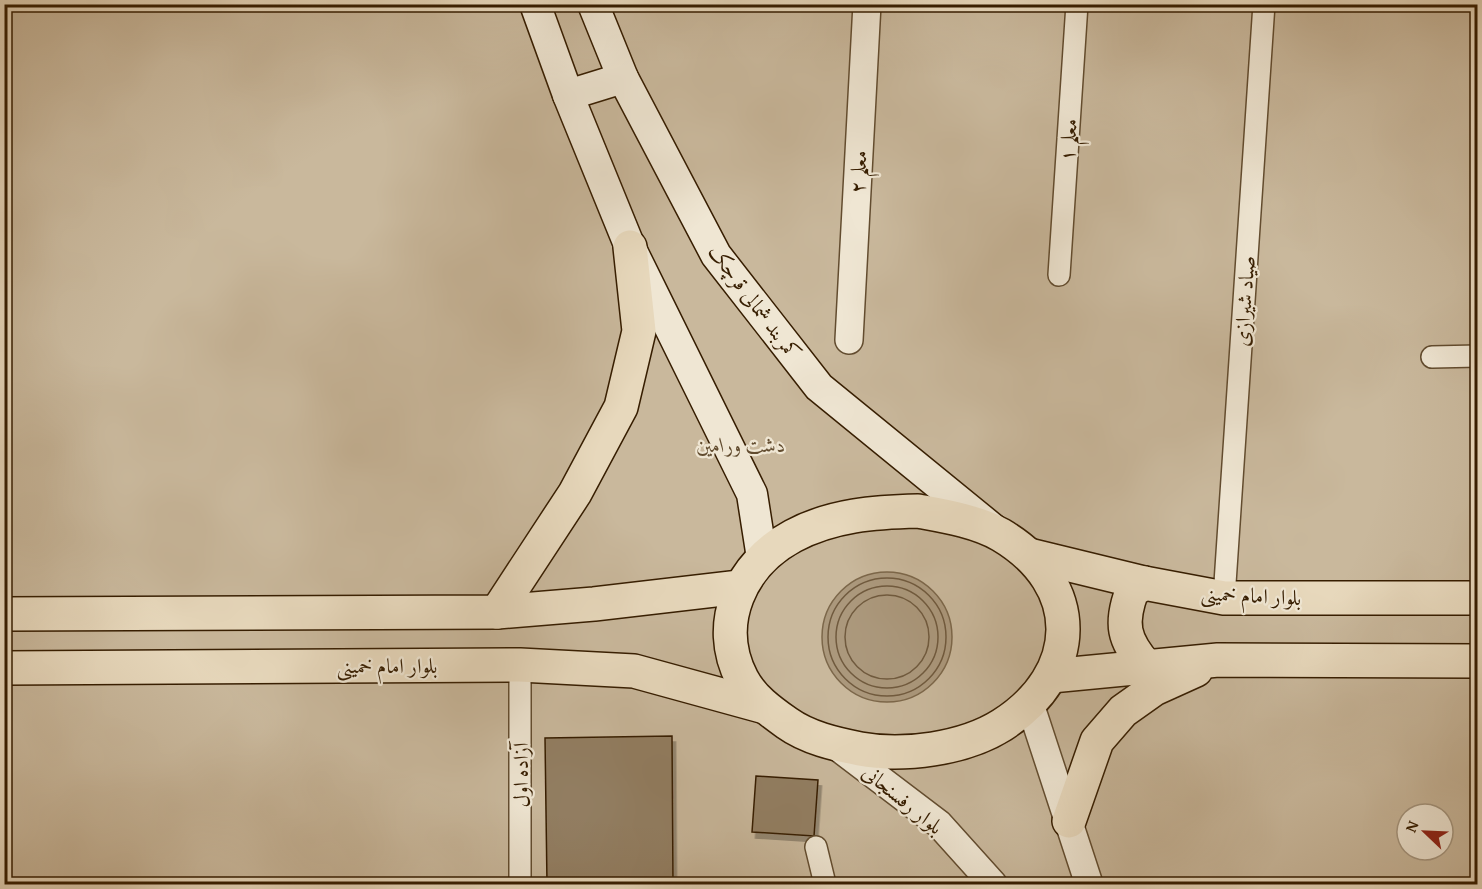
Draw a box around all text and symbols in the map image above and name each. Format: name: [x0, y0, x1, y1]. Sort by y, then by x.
street label: معلم ۱: [1051, 118, 1091, 163]
street label: معلم ۲: [841, 150, 881, 195]
street label: کمربند شمالی قرچک: [701, 237, 809, 367]
street label: صیاد شیرازی: [1225, 254, 1263, 348]
park label: دشت ورامین: [696, 429, 786, 460]
street label: بلوار امام خمینی: [1200, 577, 1302, 616]
street label: بلوار امام خمینی: [337, 650, 437, 684]
street label: آزاده اول: [505, 740, 536, 807]
street label: بلوار رفسنجانی: [856, 757, 950, 841]
north arrow: [1395, 802, 1455, 862]
text: N: [1398, 816, 1424, 836]

